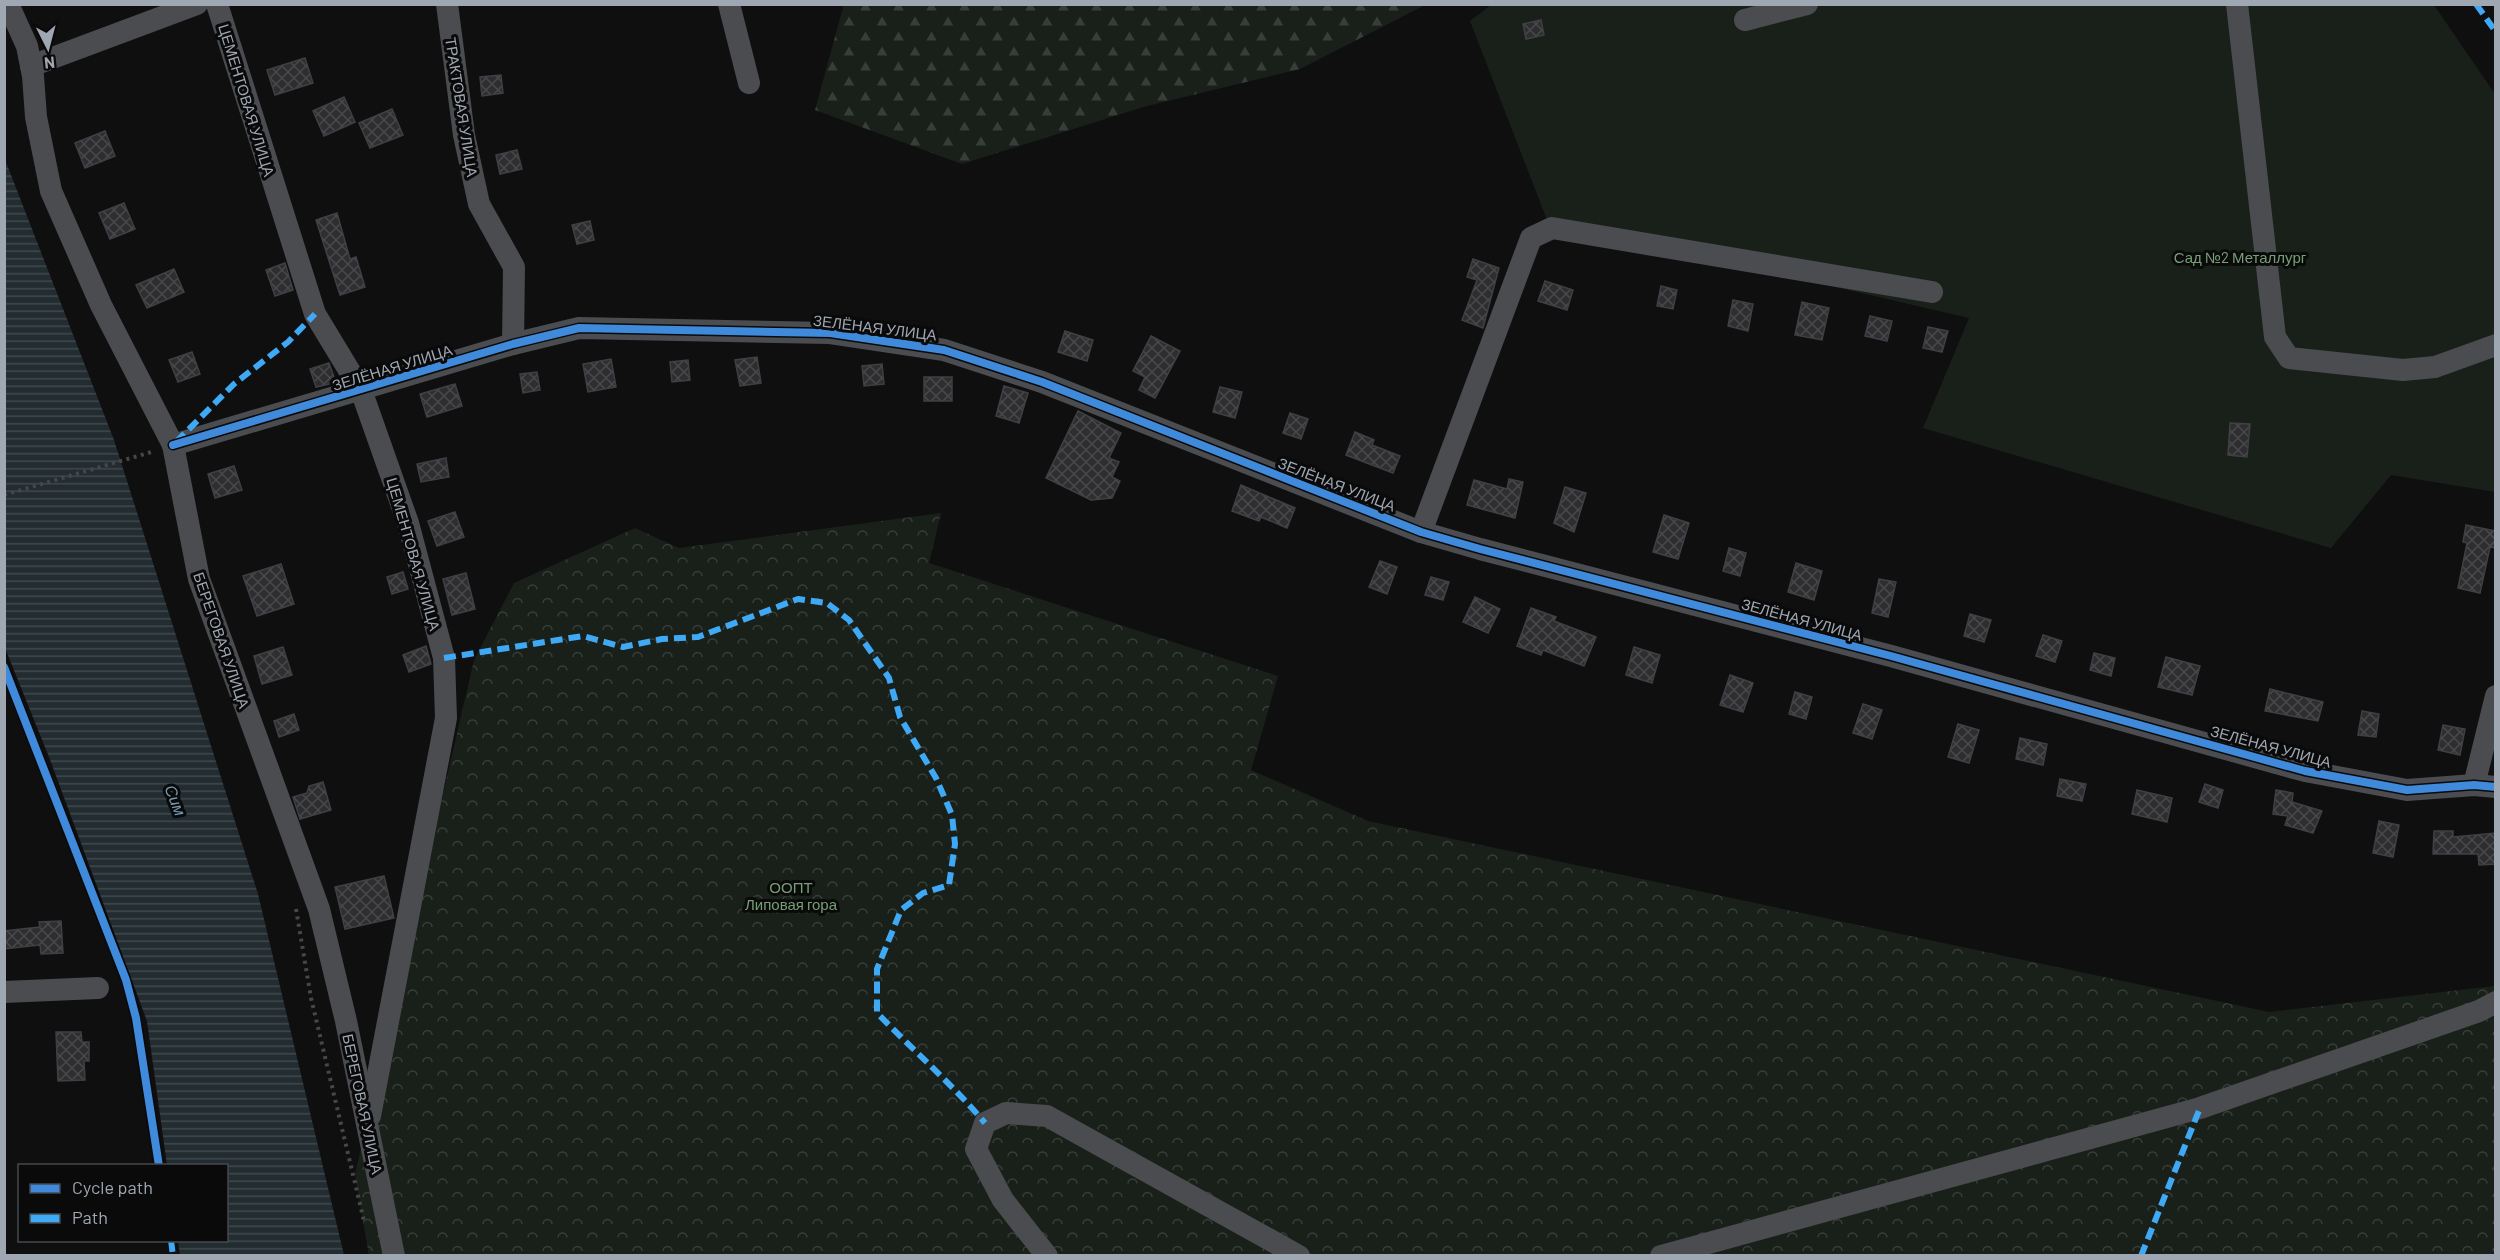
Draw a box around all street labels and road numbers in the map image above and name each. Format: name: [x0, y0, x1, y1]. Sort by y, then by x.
street label: ЦЕМЕНТОВАЯ УЛИЦА: [215, 21, 279, 179]
street label: ТРАКТОВАЯ УЛИЦА: [442, 36, 482, 178]
street label: ЗЕЛЁНАЯ УЛИЦА: [812, 310, 938, 344]
street label: ЗЕЛЁНАЯ УЛИЦА: [330, 340, 454, 394]
street label: ЗЕЛЁНАЯ УЛИЦА: [1276, 453, 1398, 515]
street label: ЦЕМЕНТОВАЯ УЛИЦА: [383, 475, 445, 633]
street label: БЕРЕГОВАЯ УЛИЦА: [190, 570, 254, 710]
street label: ЗЕЛЁНАЯ УЛИЦА: [1740, 594, 1864, 644]
street label: ЗЕЛЁНАЯ УЛИЦА: [2209, 721, 2333, 771]
street label: БЕРЕГОВАЯ УЛИЦА: [339, 1032, 387, 1176]

